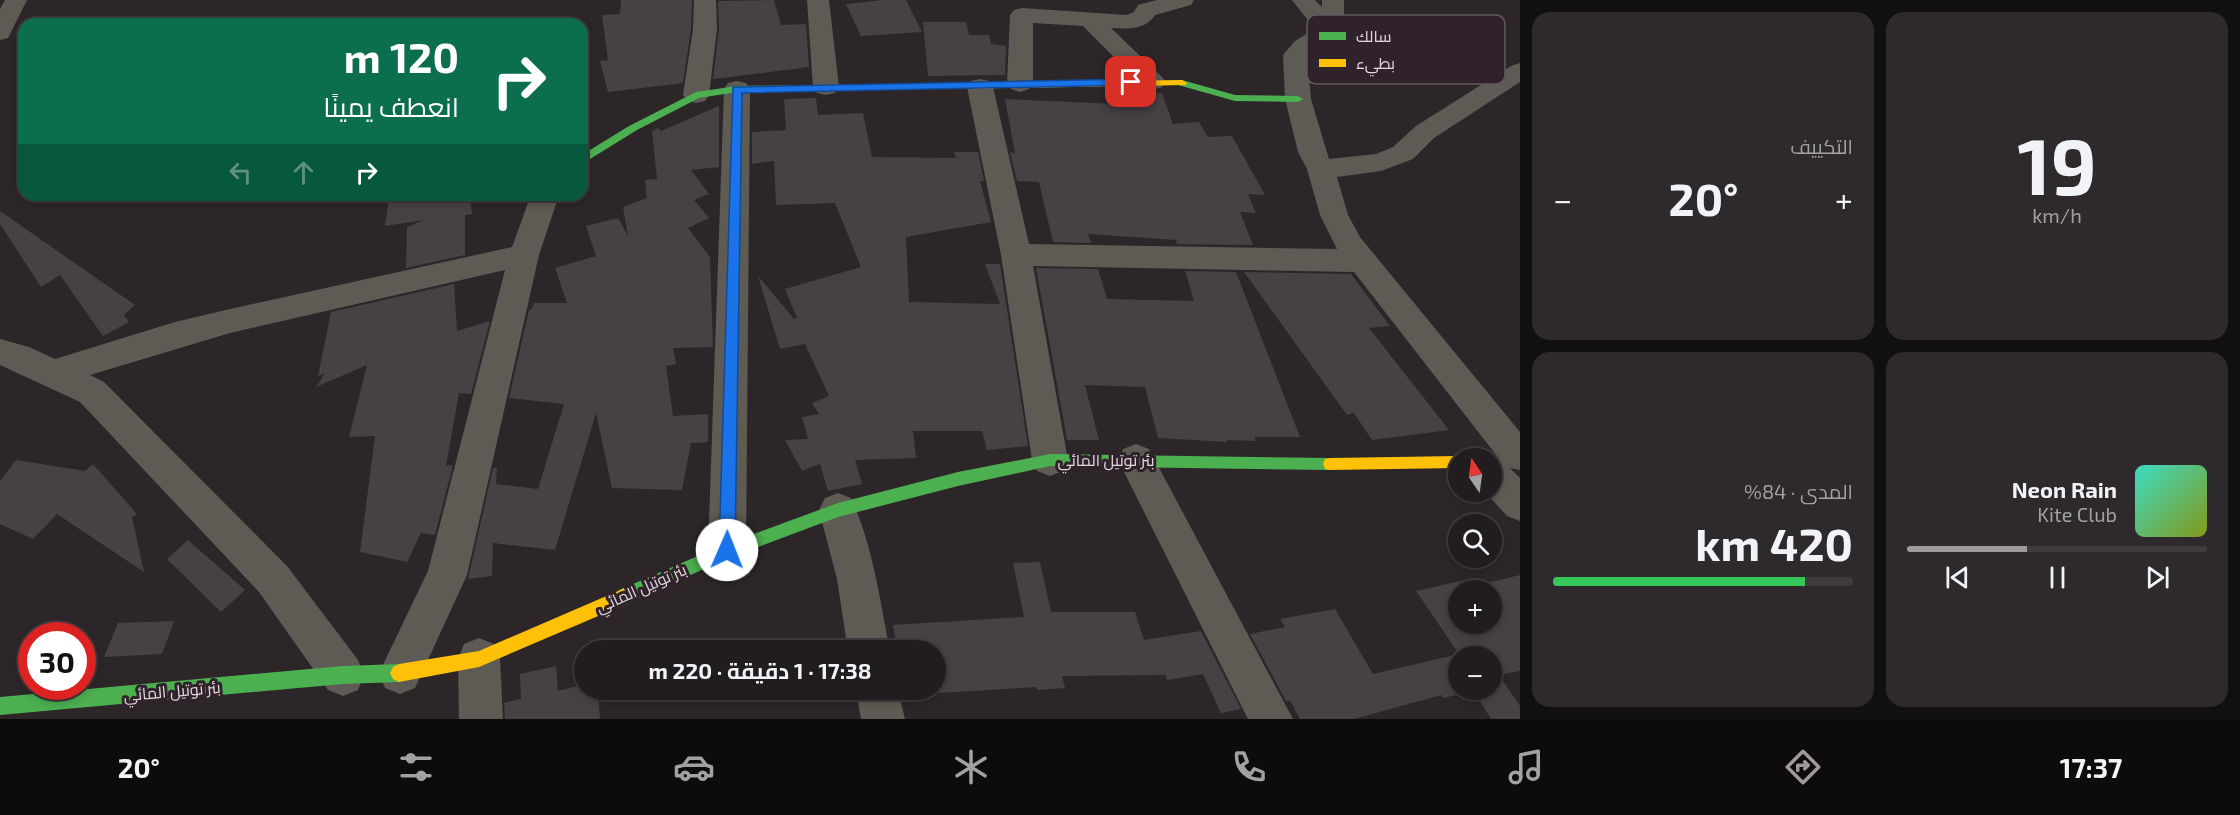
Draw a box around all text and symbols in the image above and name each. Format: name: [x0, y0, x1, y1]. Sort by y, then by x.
legend: [1307, 15, 1505, 84]
text: سالك: [1356, 26, 1391, 45]
text: 120 m: [344, 31, 459, 81]
icon: right: [480, 42, 558, 120]
text: بطيء: [1356, 53, 1395, 77]
pin: [1105, 56, 1156, 107]
icon: arrive: [1114, 65, 1147, 98]
text: انعطف يمينًا: [323, 90, 459, 122]
text: 19: [2017, 117, 2097, 211]
text: التكييف: [1790, 134, 1853, 158]
icon: left: [224, 156, 257, 189]
icon: ahead: [287, 156, 320, 189]
icon: right: [350, 156, 383, 189]
text: 20°: [1669, 171, 1739, 225]
text: −: [1553, 179, 1572, 219]
text: +: [1835, 179, 1853, 219]
text: km/h: [2032, 203, 2082, 227]
north arrow: [1448, 448, 1502, 502]
map controls: [1448, 448, 1502, 700]
street label: بئر توتيل المائي: [1057, 450, 1155, 474]
text: Neon Rain: [2012, 476, 2117, 502]
text: المدى · 84%: [1744, 479, 1853, 503]
text: Kite Club: [2037, 502, 2117, 526]
button: search: [1448, 514, 1502, 568]
text: 420 km: [1695, 516, 1853, 570]
position arrow: [695, 518, 759, 582]
street label: بئر توتيل المائي: [593, 559, 691, 621]
icon: previous: [1941, 561, 1974, 594]
icon: pause: [2041, 561, 2074, 594]
icon: next: [2141, 561, 2174, 594]
button: +: [1448, 580, 1502, 634]
speed limit sign: 30: [18, 622, 96, 700]
button: −: [1448, 646, 1502, 700]
text: 17:38 · 1 دقيقة · 220 m: [648, 657, 872, 683]
street label: بئر توتيل المائي: [123, 677, 222, 709]
icon: filters: [395, 746, 437, 788]
icon: car: [673, 746, 715, 788]
icon: climate: [950, 746, 992, 788]
icon: phone: [1228, 746, 1270, 788]
icon: music: [1505, 746, 1547, 788]
icon: directions: [1782, 746, 1824, 788]
text: 20°: [118, 751, 160, 783]
text: 17:37: [2060, 751, 2122, 783]

